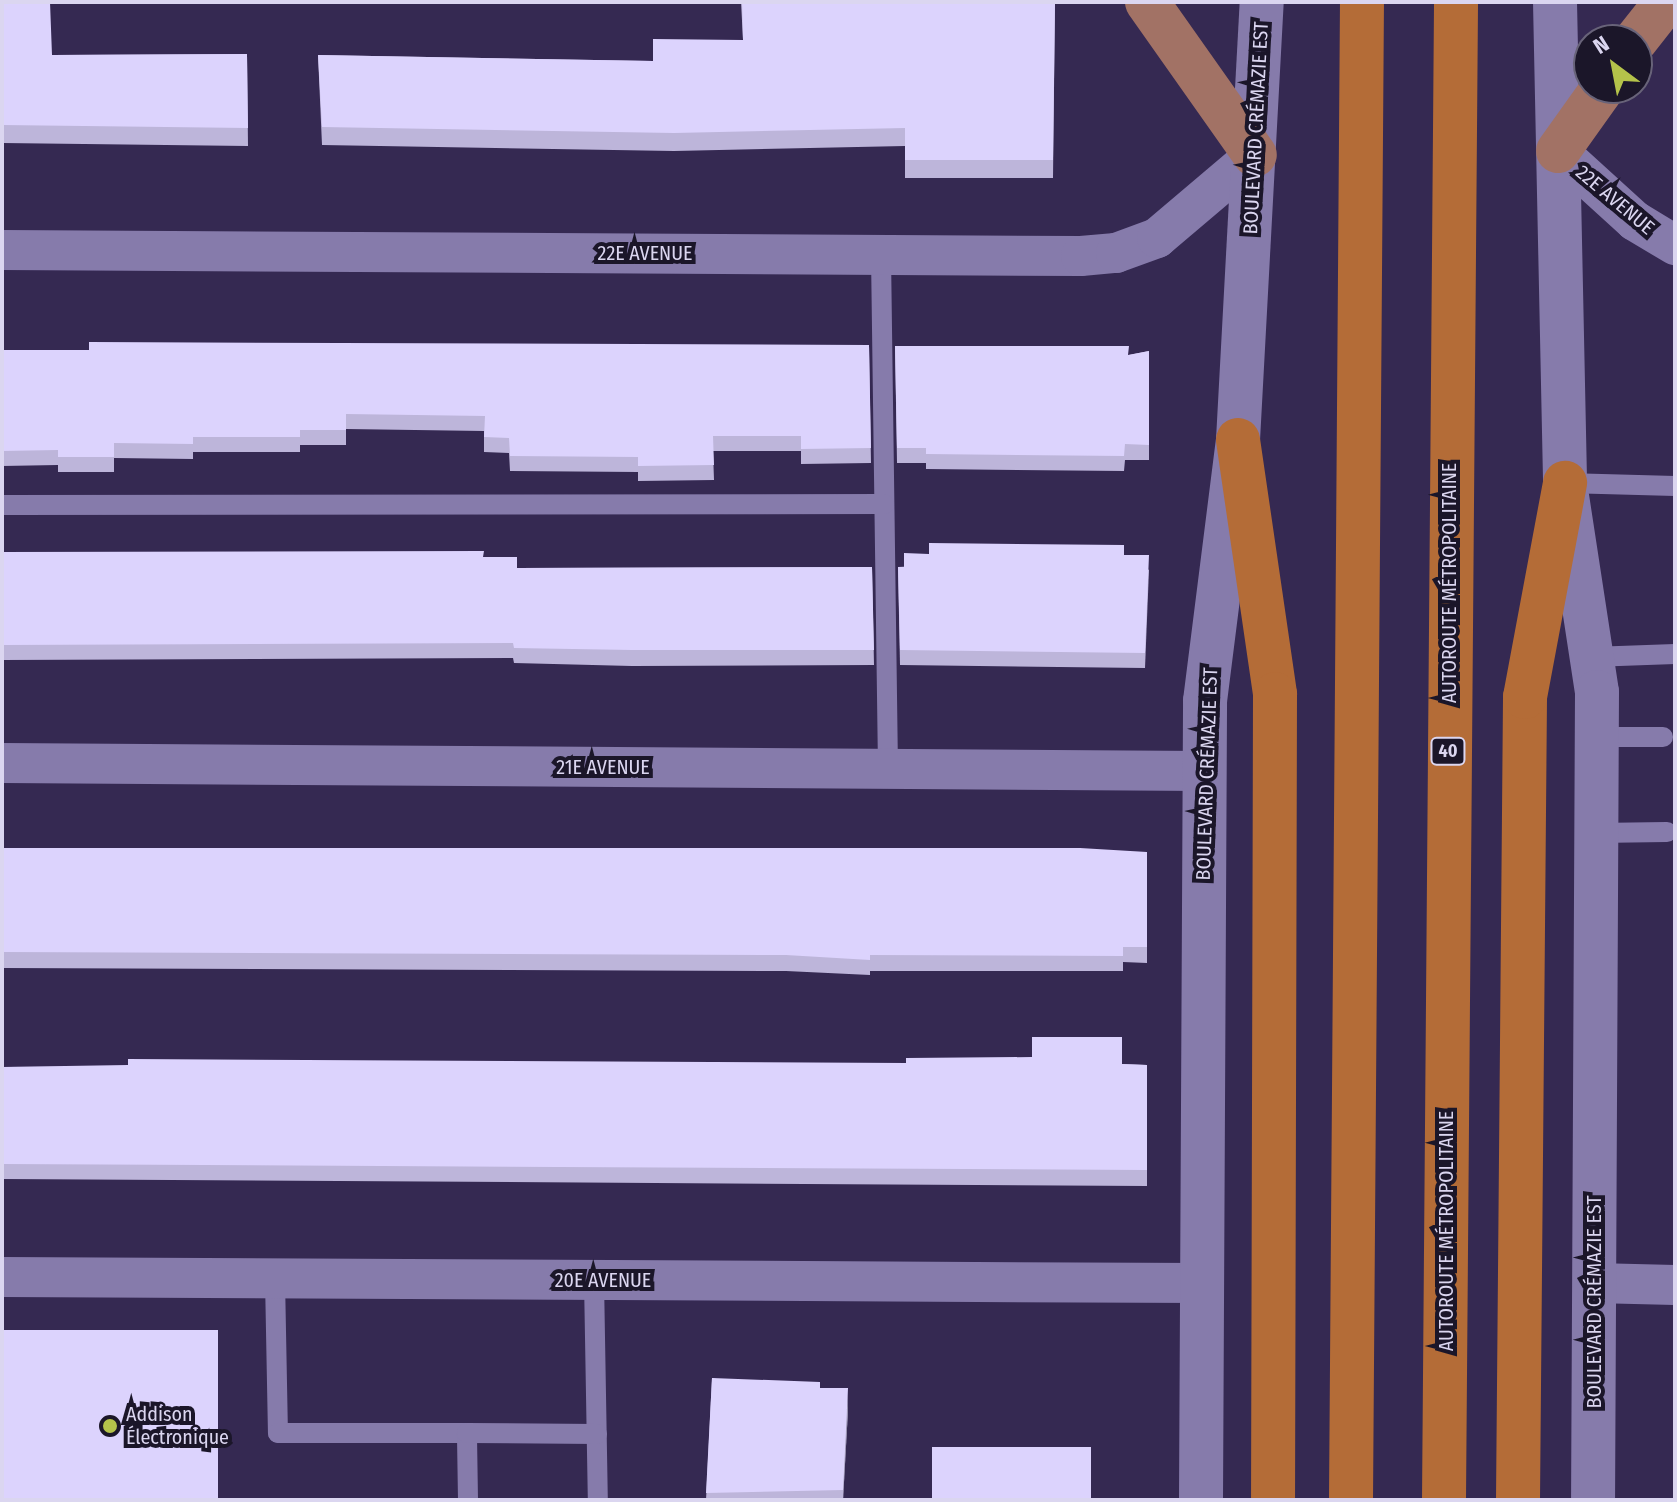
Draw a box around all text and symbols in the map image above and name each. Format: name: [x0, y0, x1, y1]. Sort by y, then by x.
street label: BOULEVARD CRÉMAZIE EST: [1238, 21, 1274, 235]
north arrow: [1573, 24, 1653, 104]
text: N: [1588, 30, 1614, 60]
street label: 22E AVENUE: [1571, 160, 1659, 240]
street label: 22E AVENUE: [598, 241, 692, 265]
street label: AUTOROUTE MÉTROPOLITAINE: [1437, 463, 1461, 703]
street label: BOULEVARD CRÉMAZIE EST: [1191, 667, 1223, 881]
road number: 40: [1430, 737, 1466, 765]
street label: 21E AVENUE: [556, 755, 650, 779]
street label: AUTOROUTE MÉTROPOLITAINE: [1434, 1111, 1458, 1351]
street label: BOULEVARD CRÉMAZIE EST: [1582, 1196, 1606, 1408]
street label: 20E AVENUE: [555, 1268, 651, 1292]
place label: Addison Électronique: [126, 1402, 229, 1449]
marker: Addison Électronique: [101, 1417, 119, 1435]

